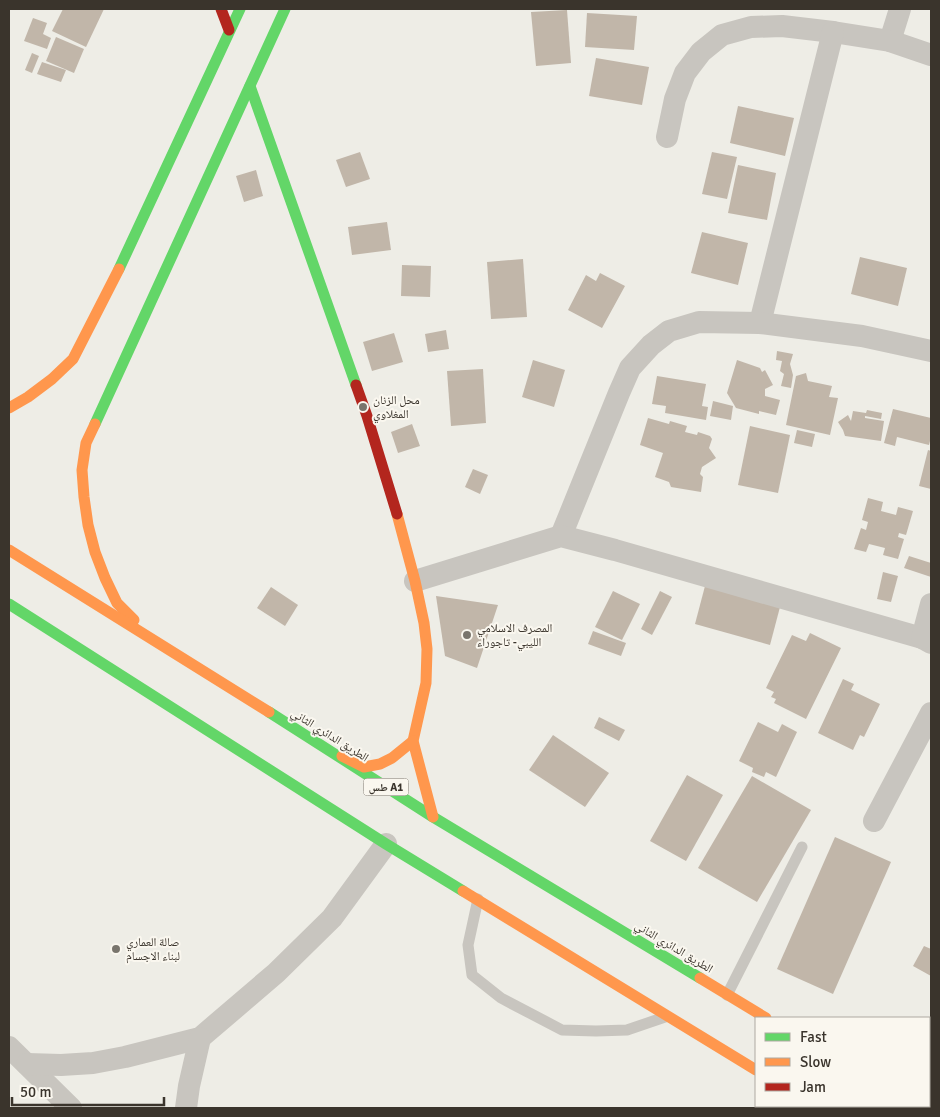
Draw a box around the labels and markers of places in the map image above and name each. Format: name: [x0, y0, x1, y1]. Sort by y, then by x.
place label: محل الزنان المغلاوي: [373, 393, 420, 424]
marker: محل الزنان المغلاوي: [357, 401, 369, 413]
place label: المصرف الاسلامي الليبي- تاجوراء: [477, 621, 553, 652]
marker: المصرف الاسلامي الليبي- تاجوراء: [461, 629, 473, 641]
place label: صالة العماري لبناء الاجسام: [126, 935, 180, 964]
marker: صالة العماري لبناء الاجسام: [110, 943, 122, 955]

